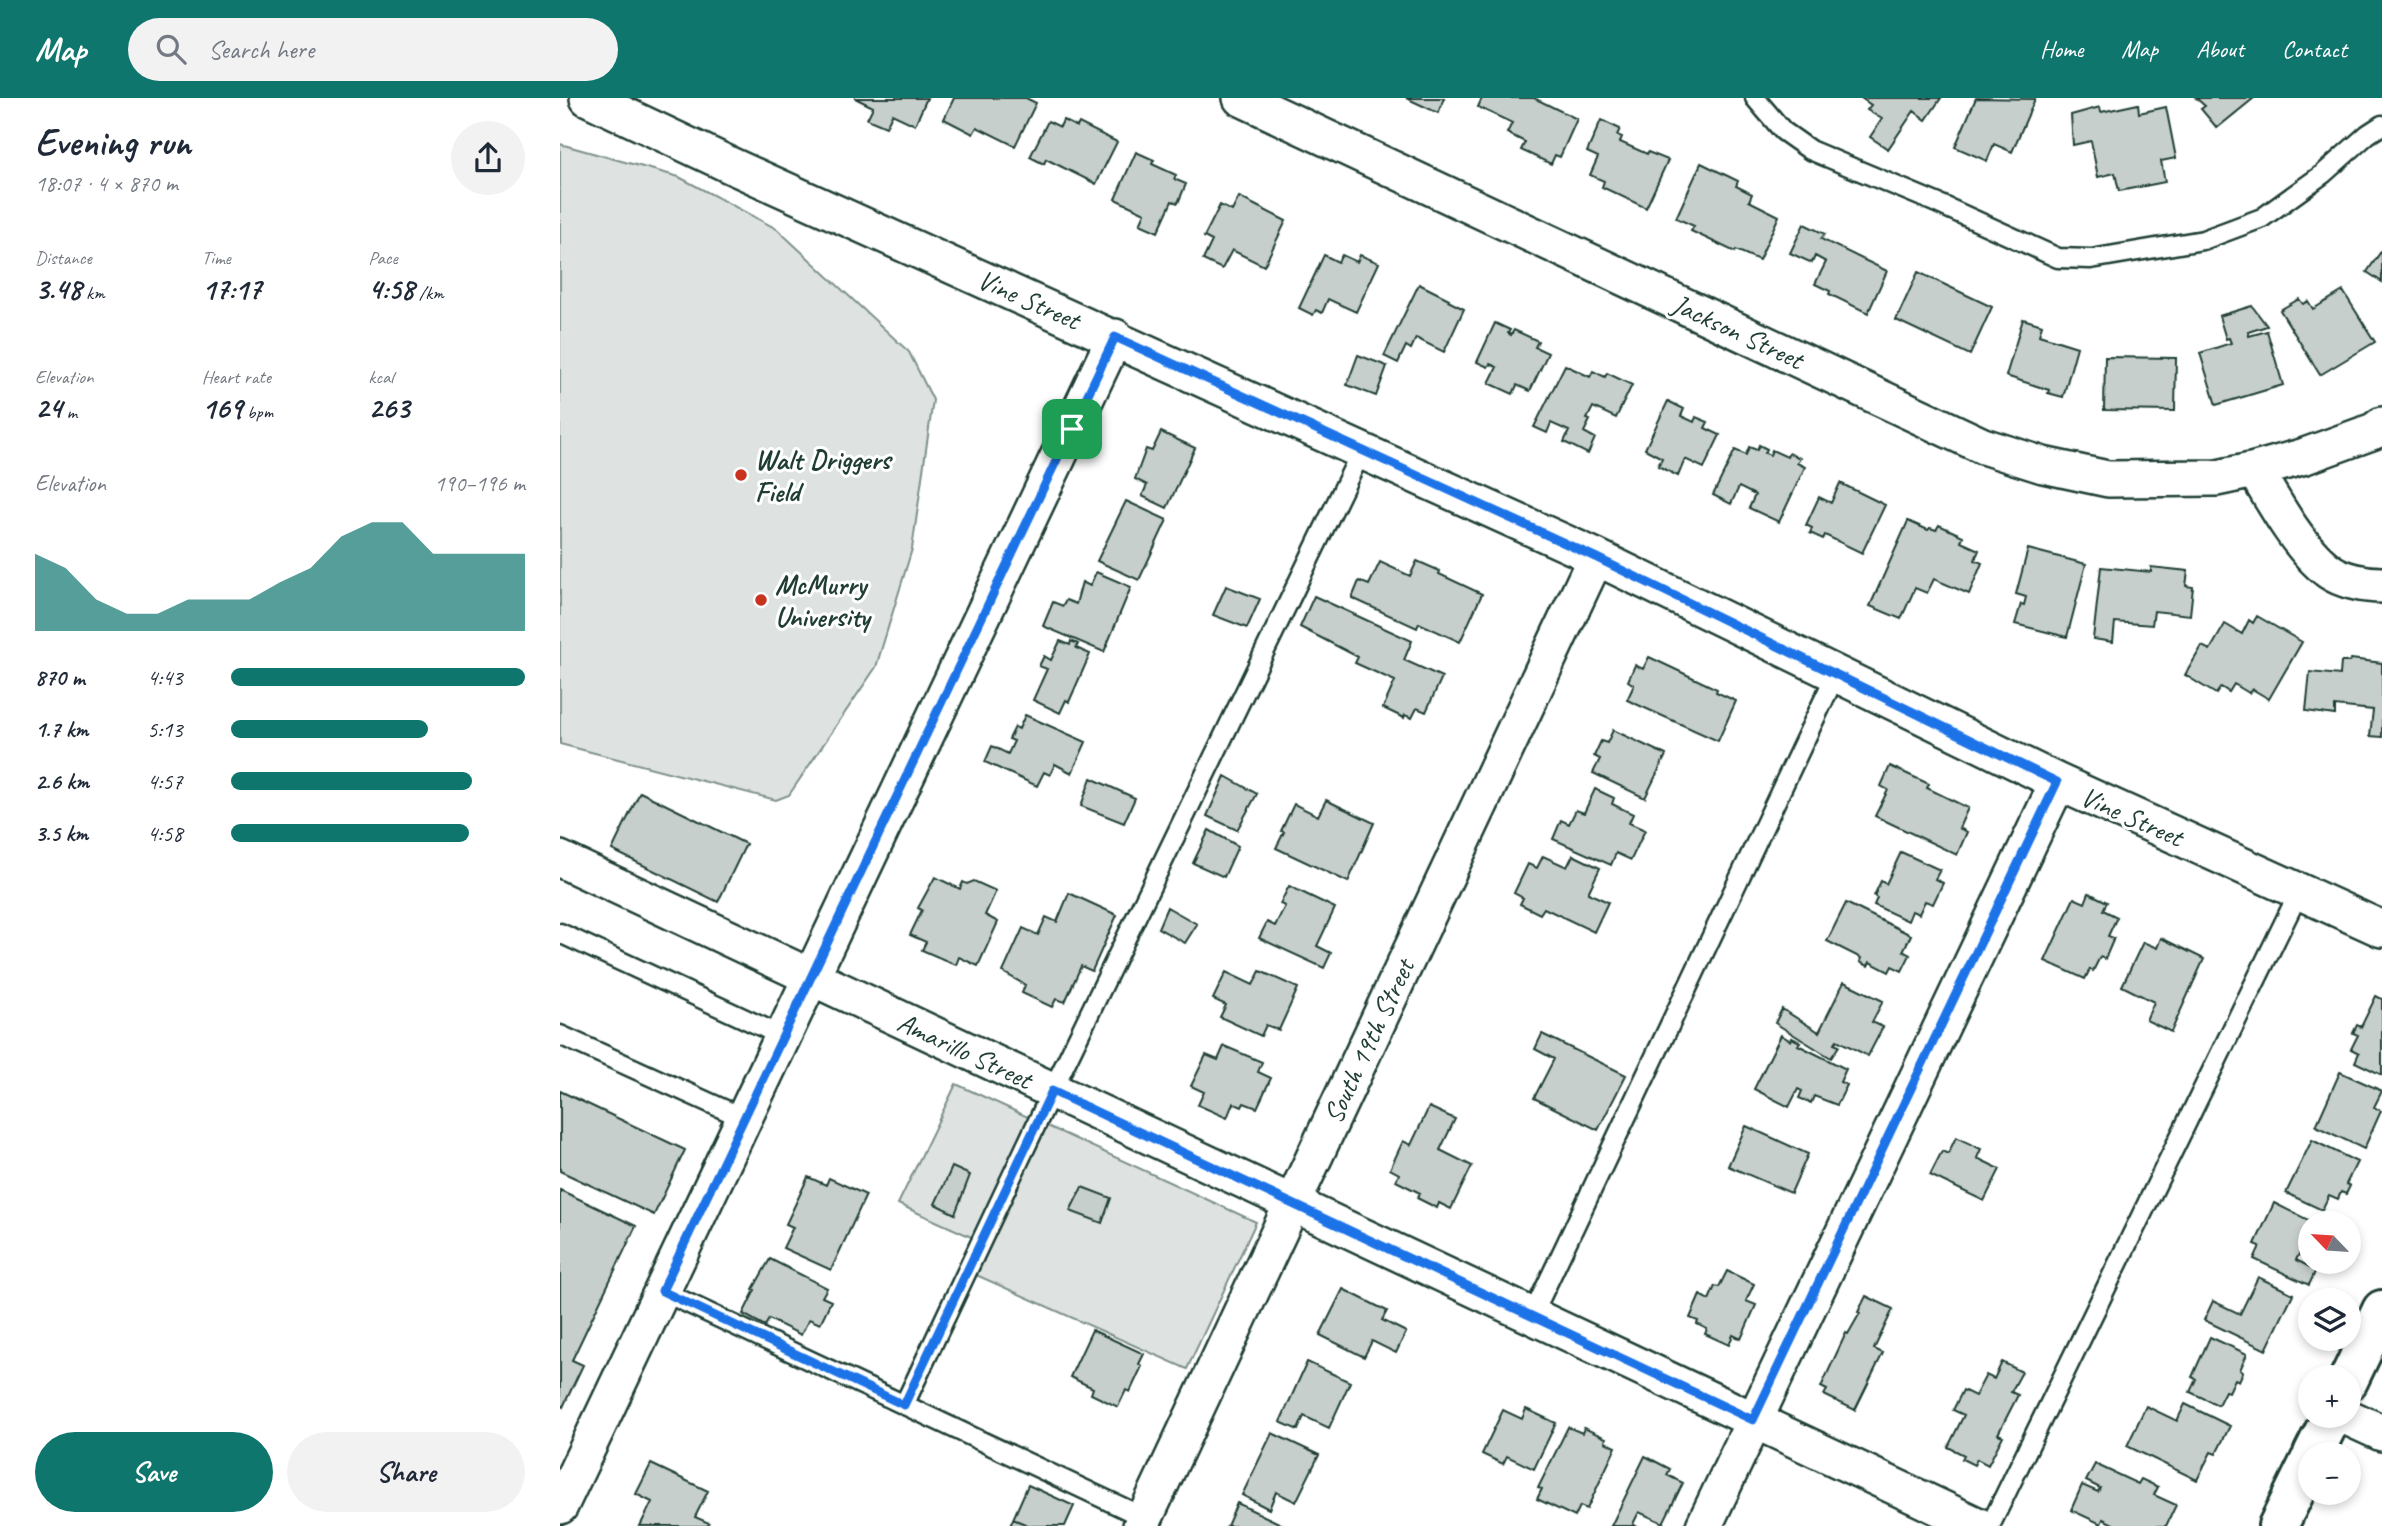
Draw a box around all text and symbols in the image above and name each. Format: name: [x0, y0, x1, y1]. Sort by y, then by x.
search box: [128, 18, 618, 81]
text: Map: [35, 28, 86, 70]
icon: search: [152, 30, 190, 68]
text: Search here: [208, 33, 314, 66]
text: Home: [2040, 34, 2083, 64]
text: Map: [2121, 34, 2158, 64]
text: About: [2196, 34, 2244, 64]
text: Contact: [2282, 34, 2347, 64]
text: Evening run: [35, 119, 191, 166]
button: share: [451, 121, 525, 195]
text: 18:07 · 4 × 870 m: [35, 169, 178, 198]
text: Distance: [35, 246, 92, 270]
text: Time: [202, 246, 231, 270]
text: Pace: [368, 246, 398, 270]
street label: Vine Street: [972, 262, 1088, 338]
text: 3.48: [35, 270, 81, 308]
text: 17:17: [202, 270, 261, 308]
text: 4:58: [368, 270, 414, 308]
text: km: [81, 281, 105, 305]
text: /km: [414, 281, 444, 305]
street label: Jackson Street: [1665, 285, 1811, 378]
text: Elevation: [35, 365, 93, 389]
text: Heart rate: [202, 365, 271, 389]
text: kcal: [368, 365, 393, 389]
text: 24: [35, 389, 62, 427]
text: 169: [202, 389, 242, 427]
text: 263: [368, 389, 409, 427]
pin: [1042, 399, 1102, 459]
text: m: [62, 400, 77, 424]
text: bpm: [242, 400, 273, 424]
icon: arrive: [1053, 410, 1091, 448]
place label: Walt Driggers Field: [755, 442, 893, 509]
marker: Walt Driggers Field: [733, 467, 749, 483]
text: Elevation: [35, 469, 106, 498]
text: 190–196 m: [434, 469, 525, 498]
place label: McMurry University: [775, 567, 873, 634]
marker: McMurry University: [753, 592, 769, 608]
text: 870 m: [35, 663, 85, 692]
text: 4:43: [147, 663, 183, 692]
text: 1.7 km: [35, 715, 88, 744]
text: 5:13: [147, 715, 183, 744]
text: 2.6 km: [35, 767, 89, 796]
text: 4:57: [147, 767, 183, 796]
street label: Vine Street: [2075, 779, 2191, 855]
text: 3.5 km: [35, 819, 88, 848]
text: 4:58: [147, 819, 183, 848]
street label: South 19th Street: [1315, 951, 1423, 1129]
street label: Amarillo Street: [892, 1004, 1040, 1098]
north arrow: [2298, 1211, 2361, 1274]
map controls: [2298, 1211, 2361, 1505]
button: layers: [2298, 1288, 2361, 1351]
button: +: [2298, 1365, 2361, 1428]
button: Save: [35, 1432, 273, 1512]
button: Share: [287, 1432, 525, 1512]
button: −: [2298, 1442, 2361, 1505]

